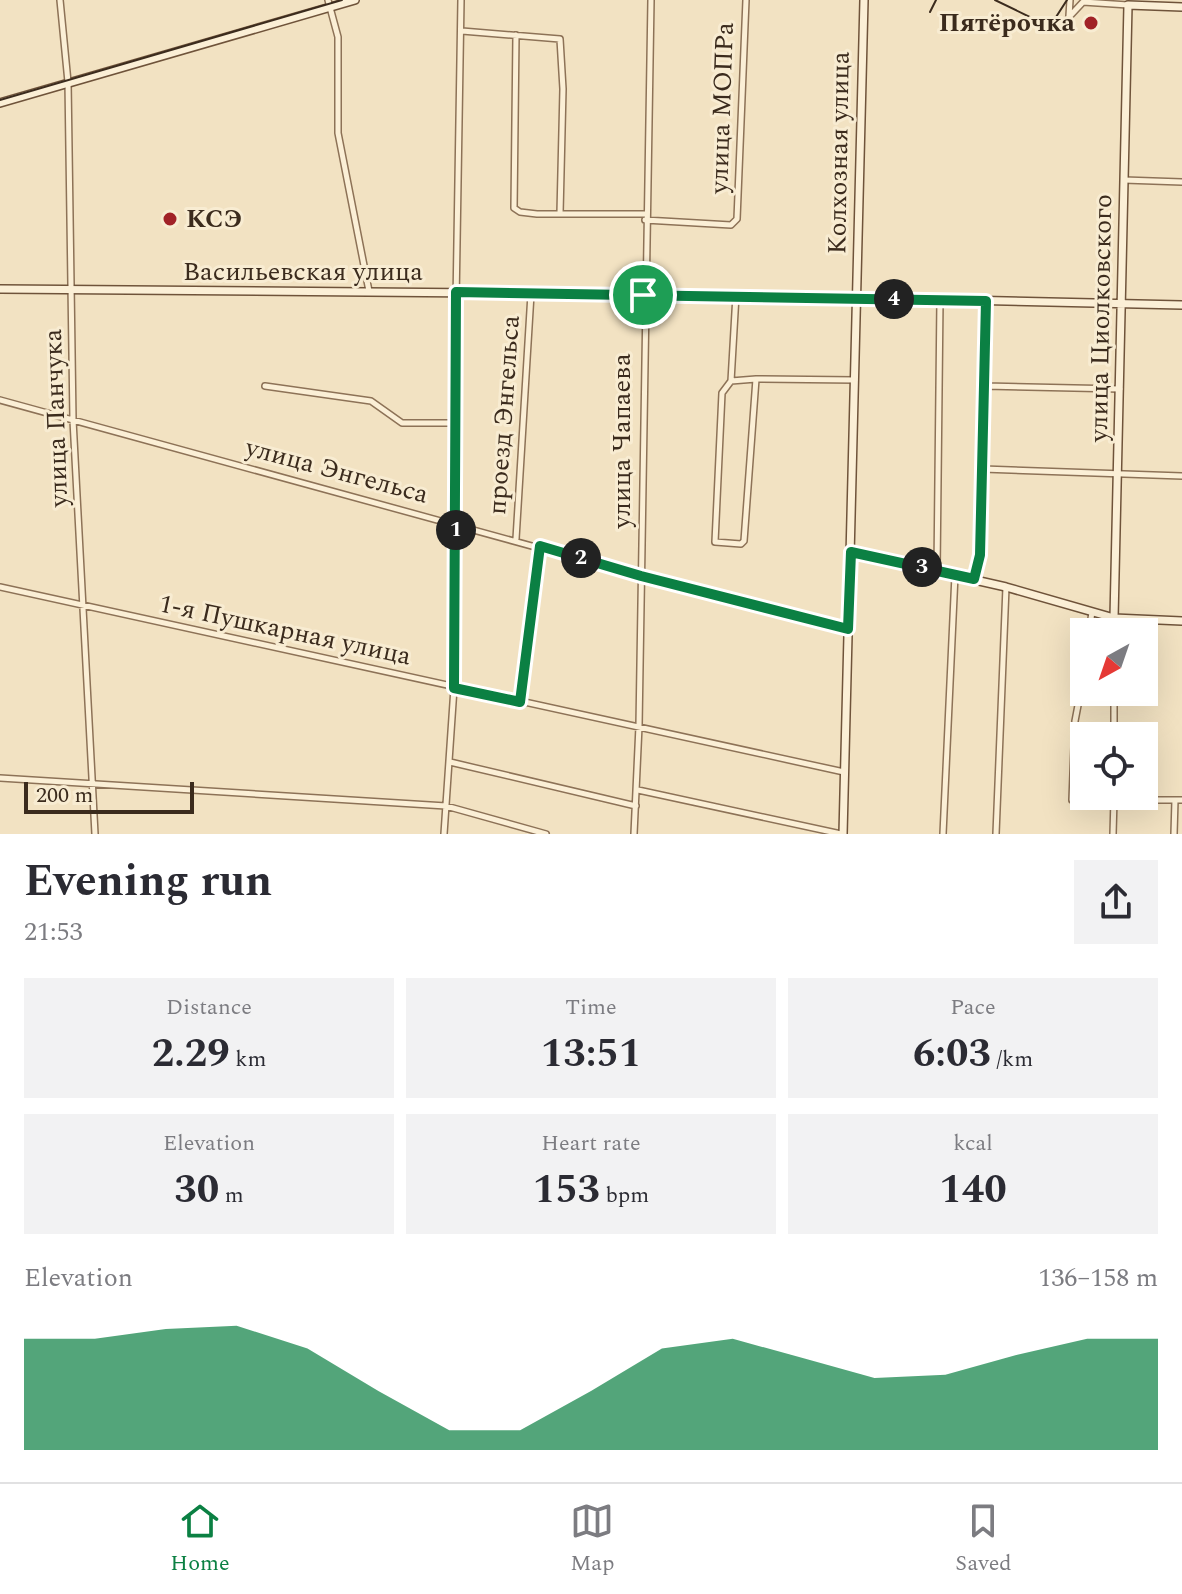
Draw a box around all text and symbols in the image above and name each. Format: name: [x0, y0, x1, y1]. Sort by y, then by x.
place label: Пятёрочка: [939, 3, 1076, 43]
marker: Пятёрочка: [1082, 14, 1100, 32]
street label: улица МОПРа: [699, 21, 745, 195]
street label: Колхозная улица: [817, 51, 861, 255]
street label: улица Циолковского: [1079, 194, 1123, 443]
place label: КСЭ: [186, 199, 242, 239]
marker: КСЭ: [161, 210, 179, 228]
street label: Васильевская улица: [183, 252, 423, 292]
pin: [609, 261, 677, 329]
icon: arrive: [621, 273, 665, 317]
pin: 4: [874, 279, 914, 319]
text: 4: [888, 282, 900, 315]
street label: проезд Энгельса: [477, 314, 531, 516]
street label: улица Панчука: [33, 328, 79, 509]
street label: улица Чапаева: [602, 353, 642, 530]
street label: улица Энгельса: [240, 427, 433, 515]
pin: 1: [436, 510, 476, 550]
text: 1: [450, 513, 462, 546]
pin: 2: [561, 538, 601, 578]
text: 2: [575, 541, 587, 574]
pin: 3: [902, 547, 942, 587]
text: 3: [916, 550, 928, 583]
street label: 1-я Пушкарная улица: [155, 584, 415, 676]
north arrow: [1070, 618, 1158, 706]
map controls: [1070, 618, 1158, 810]
button: locate: [1070, 722, 1158, 810]
scale bar: [24, 778, 194, 814]
text: 200 m: [36, 779, 93, 812]
text: Evening run: [24, 848, 272, 915]
button: share: [1074, 860, 1158, 944]
text: 21:53: [24, 912, 83, 952]
text: Distance: [166, 991, 252, 1024]
text: Time: [565, 991, 617, 1024]
text: Pace: [950, 991, 996, 1024]
text: 2.29: [152, 1024, 230, 1085]
text: 13:51: [541, 1024, 641, 1085]
text: 6:03: [913, 1024, 991, 1085]
text: km: [230, 1043, 266, 1076]
text: /km: [991, 1043, 1033, 1076]
text: Elevation: [163, 1127, 255, 1160]
text: Heart rate: [541, 1127, 641, 1160]
text: kcal: [953, 1127, 993, 1160]
text: 30: [174, 1160, 219, 1221]
text: 153: [533, 1160, 600, 1221]
text: 140: [939, 1160, 1007, 1221]
text: m: [219, 1179, 244, 1212]
text: bpm: [600, 1179, 649, 1212]
text: Elevation: [24, 1258, 133, 1298]
text: 136–158 m: [1038, 1258, 1158, 1298]
tab: Home: [170, 1499, 230, 1580]
tab: Map: [570, 1499, 615, 1580]
tab: Saved: [955, 1499, 1012, 1580]

